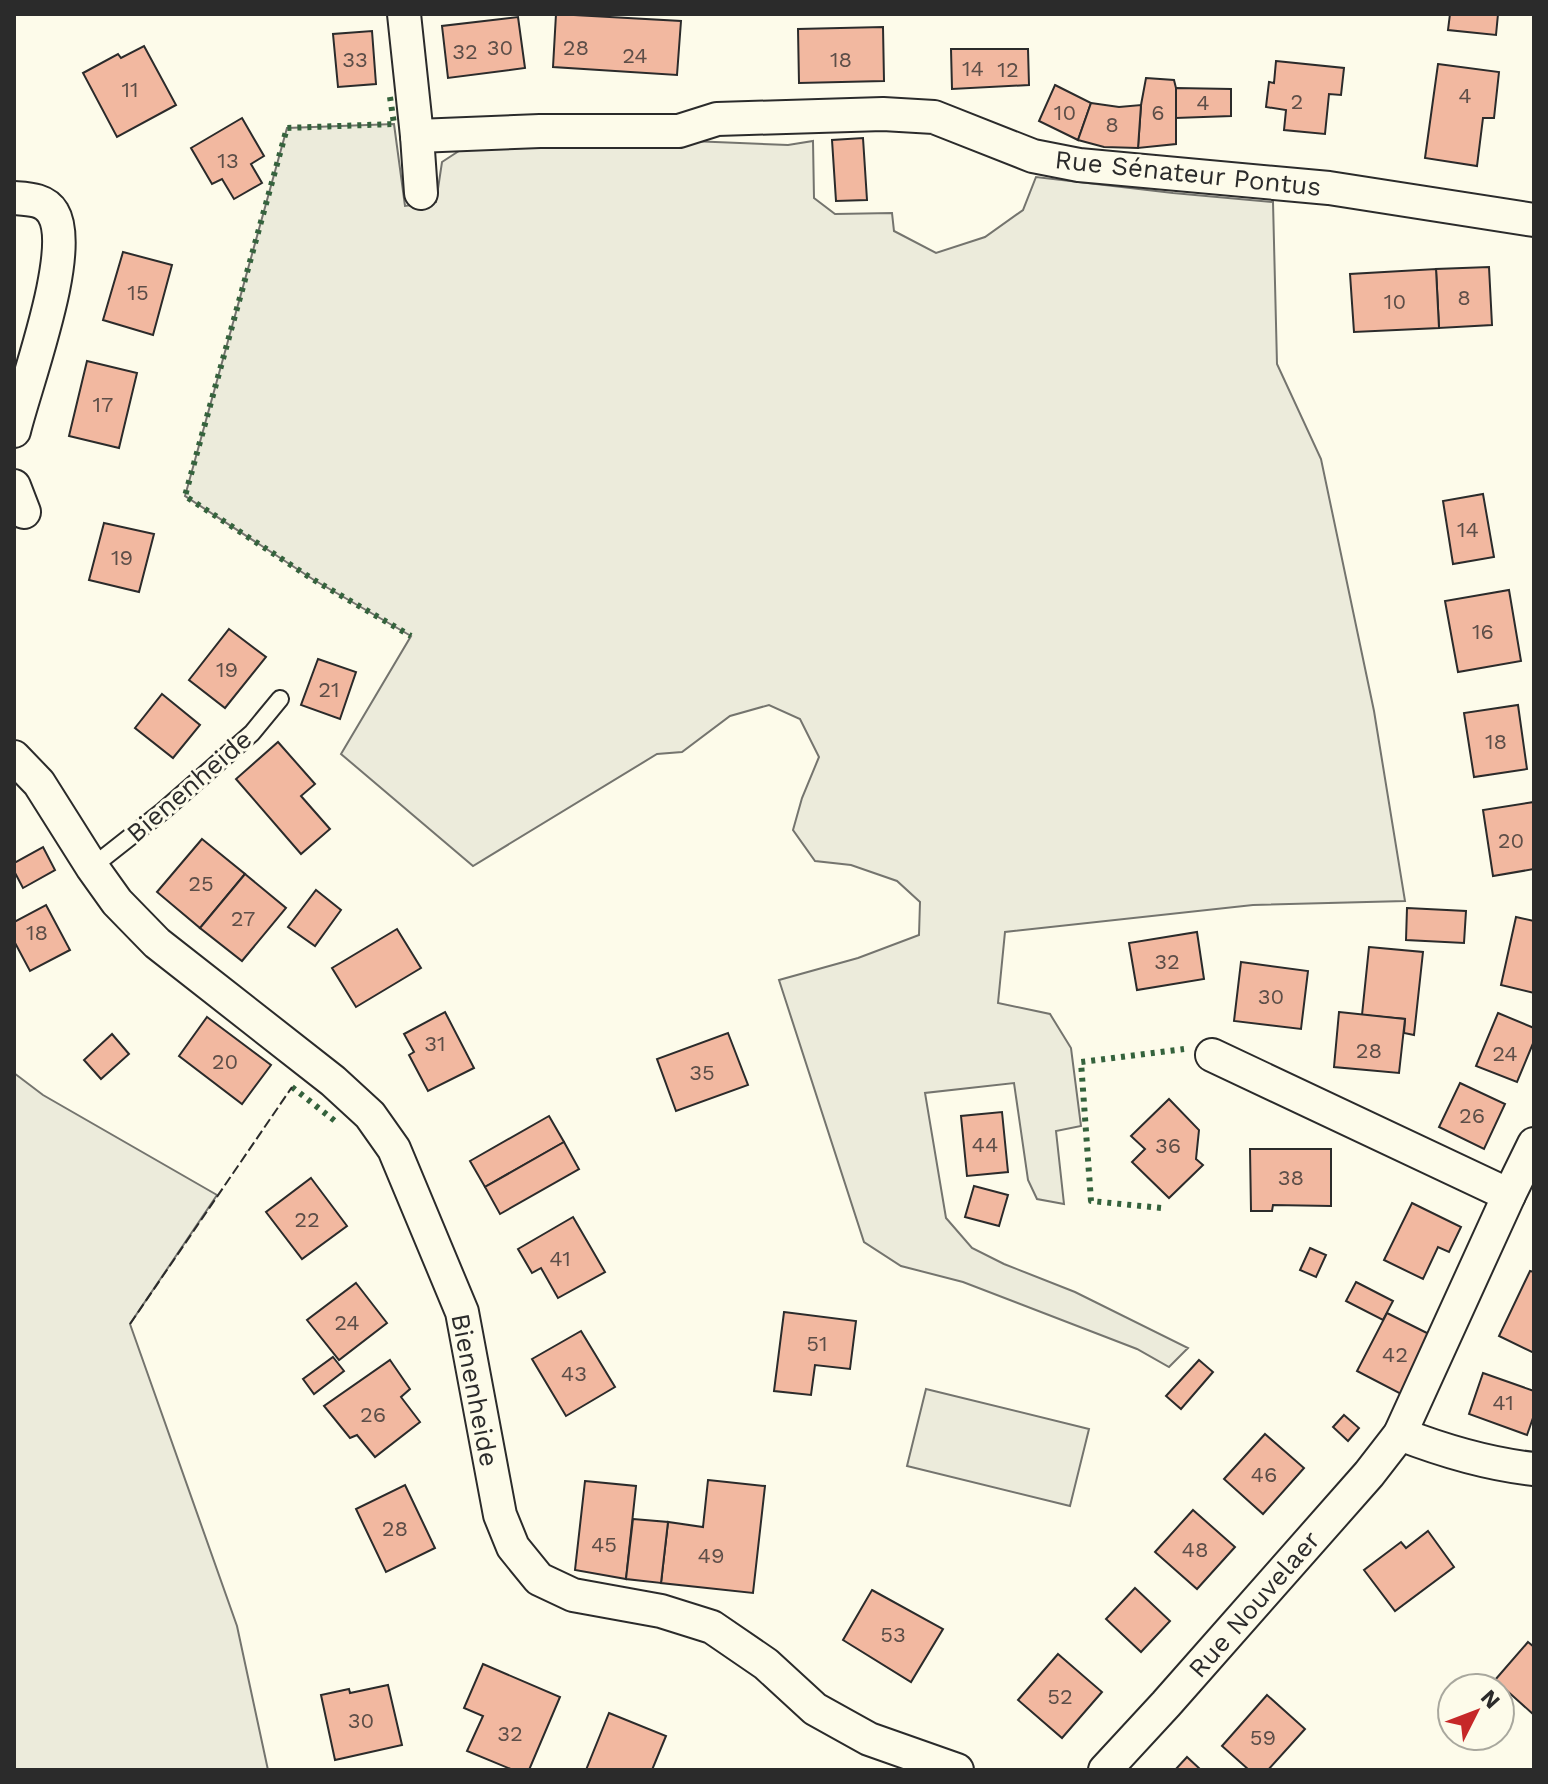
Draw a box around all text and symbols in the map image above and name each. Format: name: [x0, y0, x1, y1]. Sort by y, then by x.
house number: 30: [487, 35, 513, 60]
house number: 28: [563, 35, 589, 60]
house number: 32: [452, 39, 478, 64]
house number: 24: [622, 43, 648, 68]
house number: 33: [342, 47, 368, 72]
house number: 18: [830, 47, 852, 72]
house number: 14: [962, 56, 984, 81]
house number: 12: [997, 57, 1019, 82]
house number: 11: [121, 77, 139, 102]
house number: 4: [1458, 83, 1472, 108]
house number: 2: [1291, 89, 1303, 114]
house number: 4: [1196, 90, 1210, 115]
house number: 10: [1054, 100, 1076, 125]
house number: 6: [1151, 100, 1165, 125]
house number: 8: [1105, 112, 1119, 137]
street label: Rue Sénateur Pontus: [1053, 144, 1323, 202]
house number: 13: [217, 148, 239, 173]
house number: 15: [127, 280, 149, 305]
house number: 8: [1457, 285, 1471, 310]
house number: 10: [1384, 289, 1406, 314]
house number: 17: [93, 392, 113, 417]
house number: 14: [1457, 517, 1479, 542]
house number: 19: [111, 545, 133, 570]
house number: 16: [1472, 619, 1494, 644]
house number: 19: [216, 657, 238, 682]
house number: 21: [318, 677, 340, 702]
street label: Bienenheide: [121, 724, 257, 848]
house number: 18: [1485, 729, 1507, 754]
house number: 20: [1498, 828, 1524, 853]
house number: 25: [188, 871, 214, 896]
house number: 27: [231, 906, 255, 931]
house number: 18: [26, 920, 48, 945]
house number: 32: [1154, 949, 1180, 974]
house number: 30: [1258, 984, 1284, 1009]
house number: 31: [424, 1031, 446, 1056]
house number: 28: [1356, 1038, 1382, 1063]
house number: 24: [1492, 1041, 1518, 1066]
house number: 20: [212, 1049, 238, 1074]
house number: 35: [689, 1060, 715, 1085]
house number: 26: [1459, 1103, 1485, 1128]
house number: 44: [972, 1132, 998, 1157]
house number: 36: [1155, 1133, 1181, 1158]
house number: 38: [1278, 1165, 1304, 1190]
house number: 22: [294, 1207, 320, 1232]
house number: 41: [549, 1246, 571, 1271]
house number: 24: [334, 1310, 360, 1335]
street label: Bienenheide: [445, 1311, 505, 1469]
house number: 51: [806, 1331, 828, 1356]
house number: 42: [1382, 1342, 1408, 1367]
house number: 43: [561, 1361, 587, 1386]
house number: 41: [1492, 1390, 1514, 1415]
house number: 26: [360, 1402, 386, 1427]
house number: 46: [1251, 1462, 1277, 1487]
house number: 28: [382, 1516, 408, 1541]
street label: Rue Nouvelaer: [1182, 1525, 1326, 1683]
house number: 45: [591, 1532, 617, 1557]
house number: 48: [1182, 1537, 1209, 1562]
house number: 49: [697, 1543, 725, 1568]
house number: 53: [880, 1622, 906, 1647]
north arrow: [1436, 1672, 1516, 1752]
house number: 52: [1047, 1684, 1073, 1709]
text: N: [1476, 1685, 1505, 1713]
house number: 30: [348, 1708, 374, 1733]
house number: 32: [497, 1721, 523, 1746]
house number: 59: [1250, 1725, 1276, 1750]

